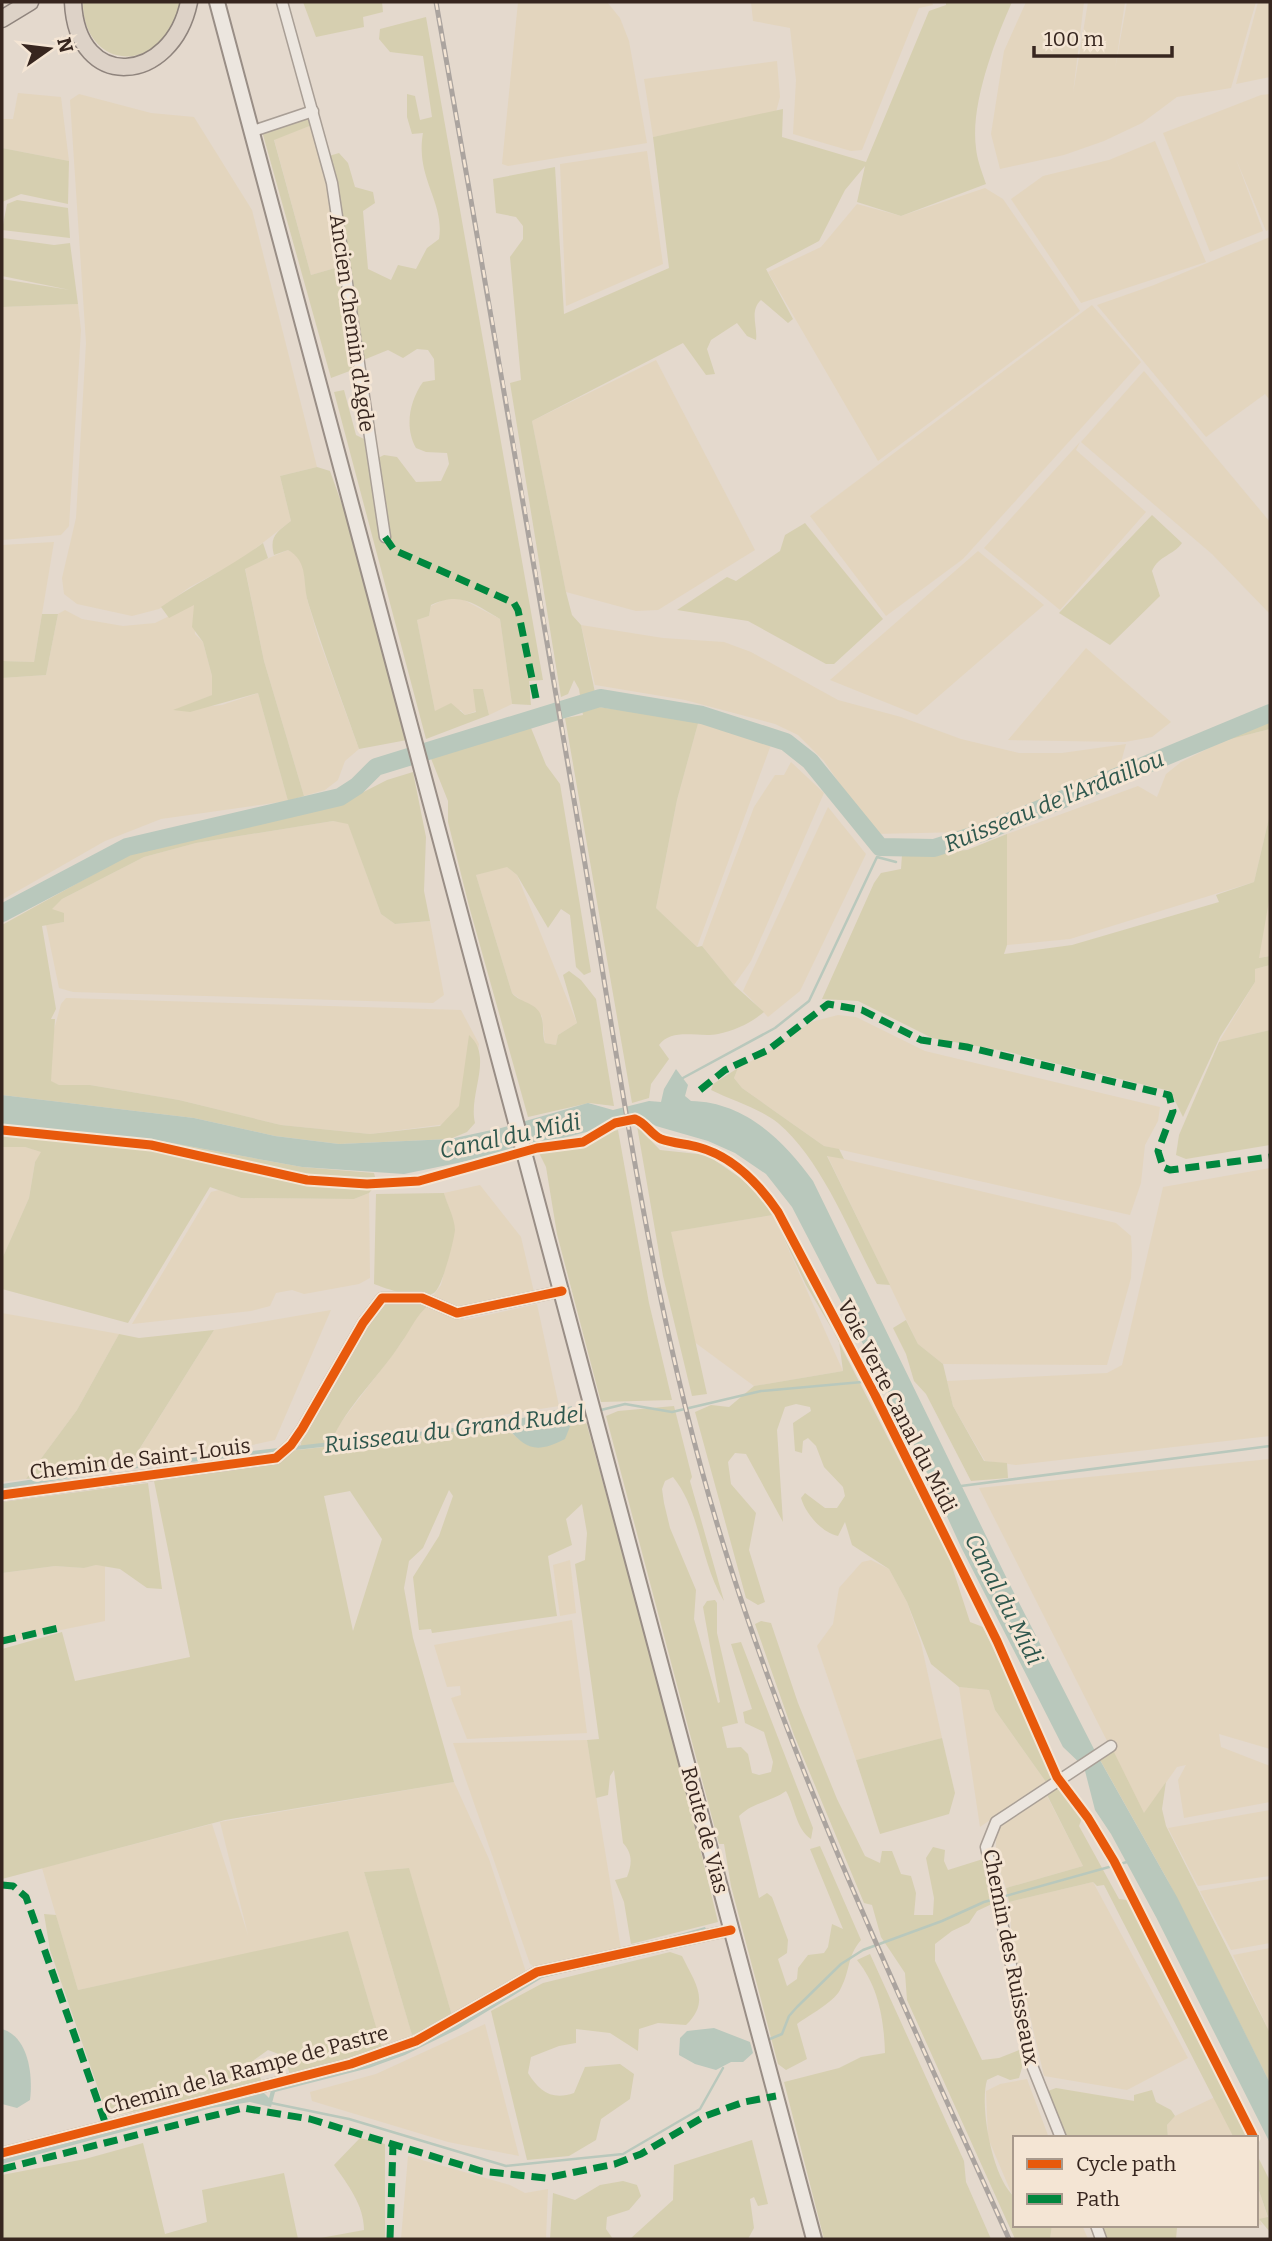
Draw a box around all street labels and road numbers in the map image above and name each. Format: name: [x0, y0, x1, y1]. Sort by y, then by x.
street label: Ancien Chemin d'Agde: [324, 213, 380, 433]
street label: Voie Verte Canal du Midi: [832, 1295, 962, 1517]
street label: Chemin de Saint-Louis: [28, 1433, 252, 1485]
street label: Route de Vias: [676, 1764, 734, 1896]
street label: Chemin des Ruisseaux: [977, 1847, 1045, 2068]
street label: Chemin de la Rampe de Pastre: [101, 2019, 391, 2121]

